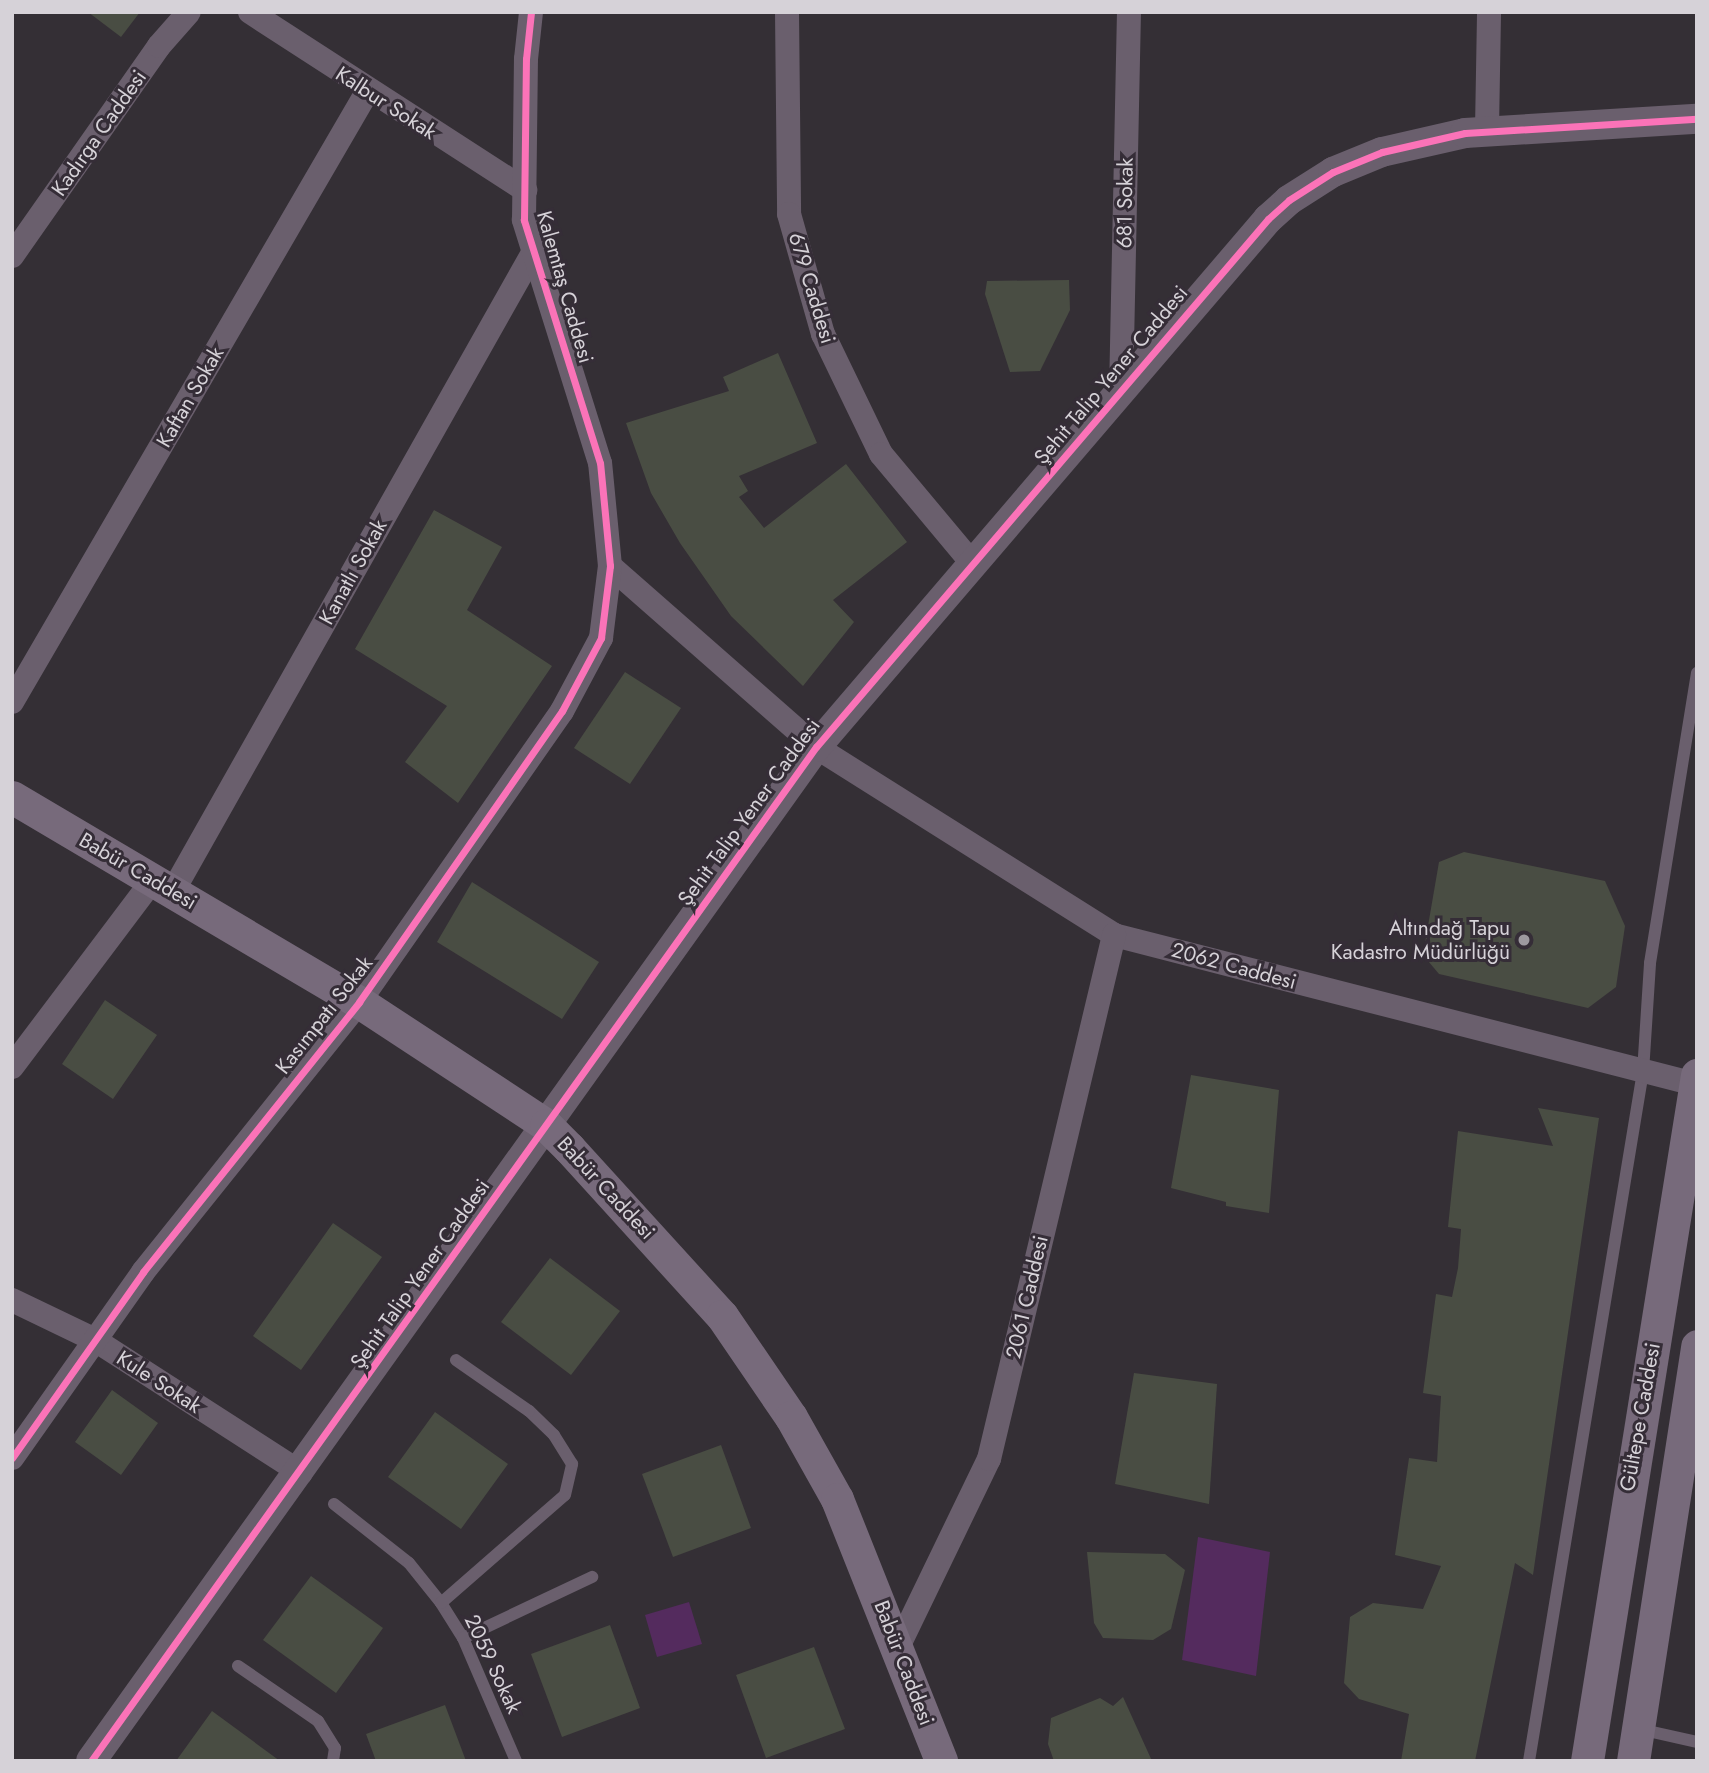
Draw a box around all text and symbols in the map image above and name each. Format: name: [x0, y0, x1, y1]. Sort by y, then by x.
street label: Kalbur Sokak: [331, 61, 441, 145]
street label: Kadırga Caddesi: [46, 65, 152, 201]
street label: 681 Sokak: [1112, 157, 1138, 249]
street label: Kalemtaş Caddesi: [531, 208, 599, 366]
street label: 679 Caddesi: [783, 229, 841, 347]
street label: Şehit Talip Yener Caddesi: [1029, 281, 1193, 469]
street label: Kaftan Sokak: [151, 342, 229, 452]
street label: Kanatlı Sokak: [314, 515, 392, 629]
street label: Şehit Talip Yener Caddesi: [673, 713, 825, 911]
street label: Babür Caddesi: [75, 827, 201, 915]
place label: Altındağ Tapu Kadastro Müdürlüğü: [1331, 915, 1510, 965]
marker: Altındağ Tapu Kadastro Müdürlüğü: [1516, 932, 1532, 948]
street label: 2062 Caddesi: [1169, 937, 1299, 995]
street label: Kasımpatı Sokak: [270, 951, 378, 1079]
street label: Babür Caddesi: [552, 1131, 660, 1245]
street label: Şehit Talip Yener Caddesi: [345, 1174, 495, 1374]
street label: 2061 Caddesi: [1001, 1233, 1053, 1361]
street label: Gültepe Caddesi: [1615, 1341, 1665, 1493]
street label: Kule Sokak: [112, 1345, 206, 1419]
street label: Babür Caddesi: [869, 1597, 939, 1729]
street label: 2059 Sokak: [459, 1610, 527, 1718]

